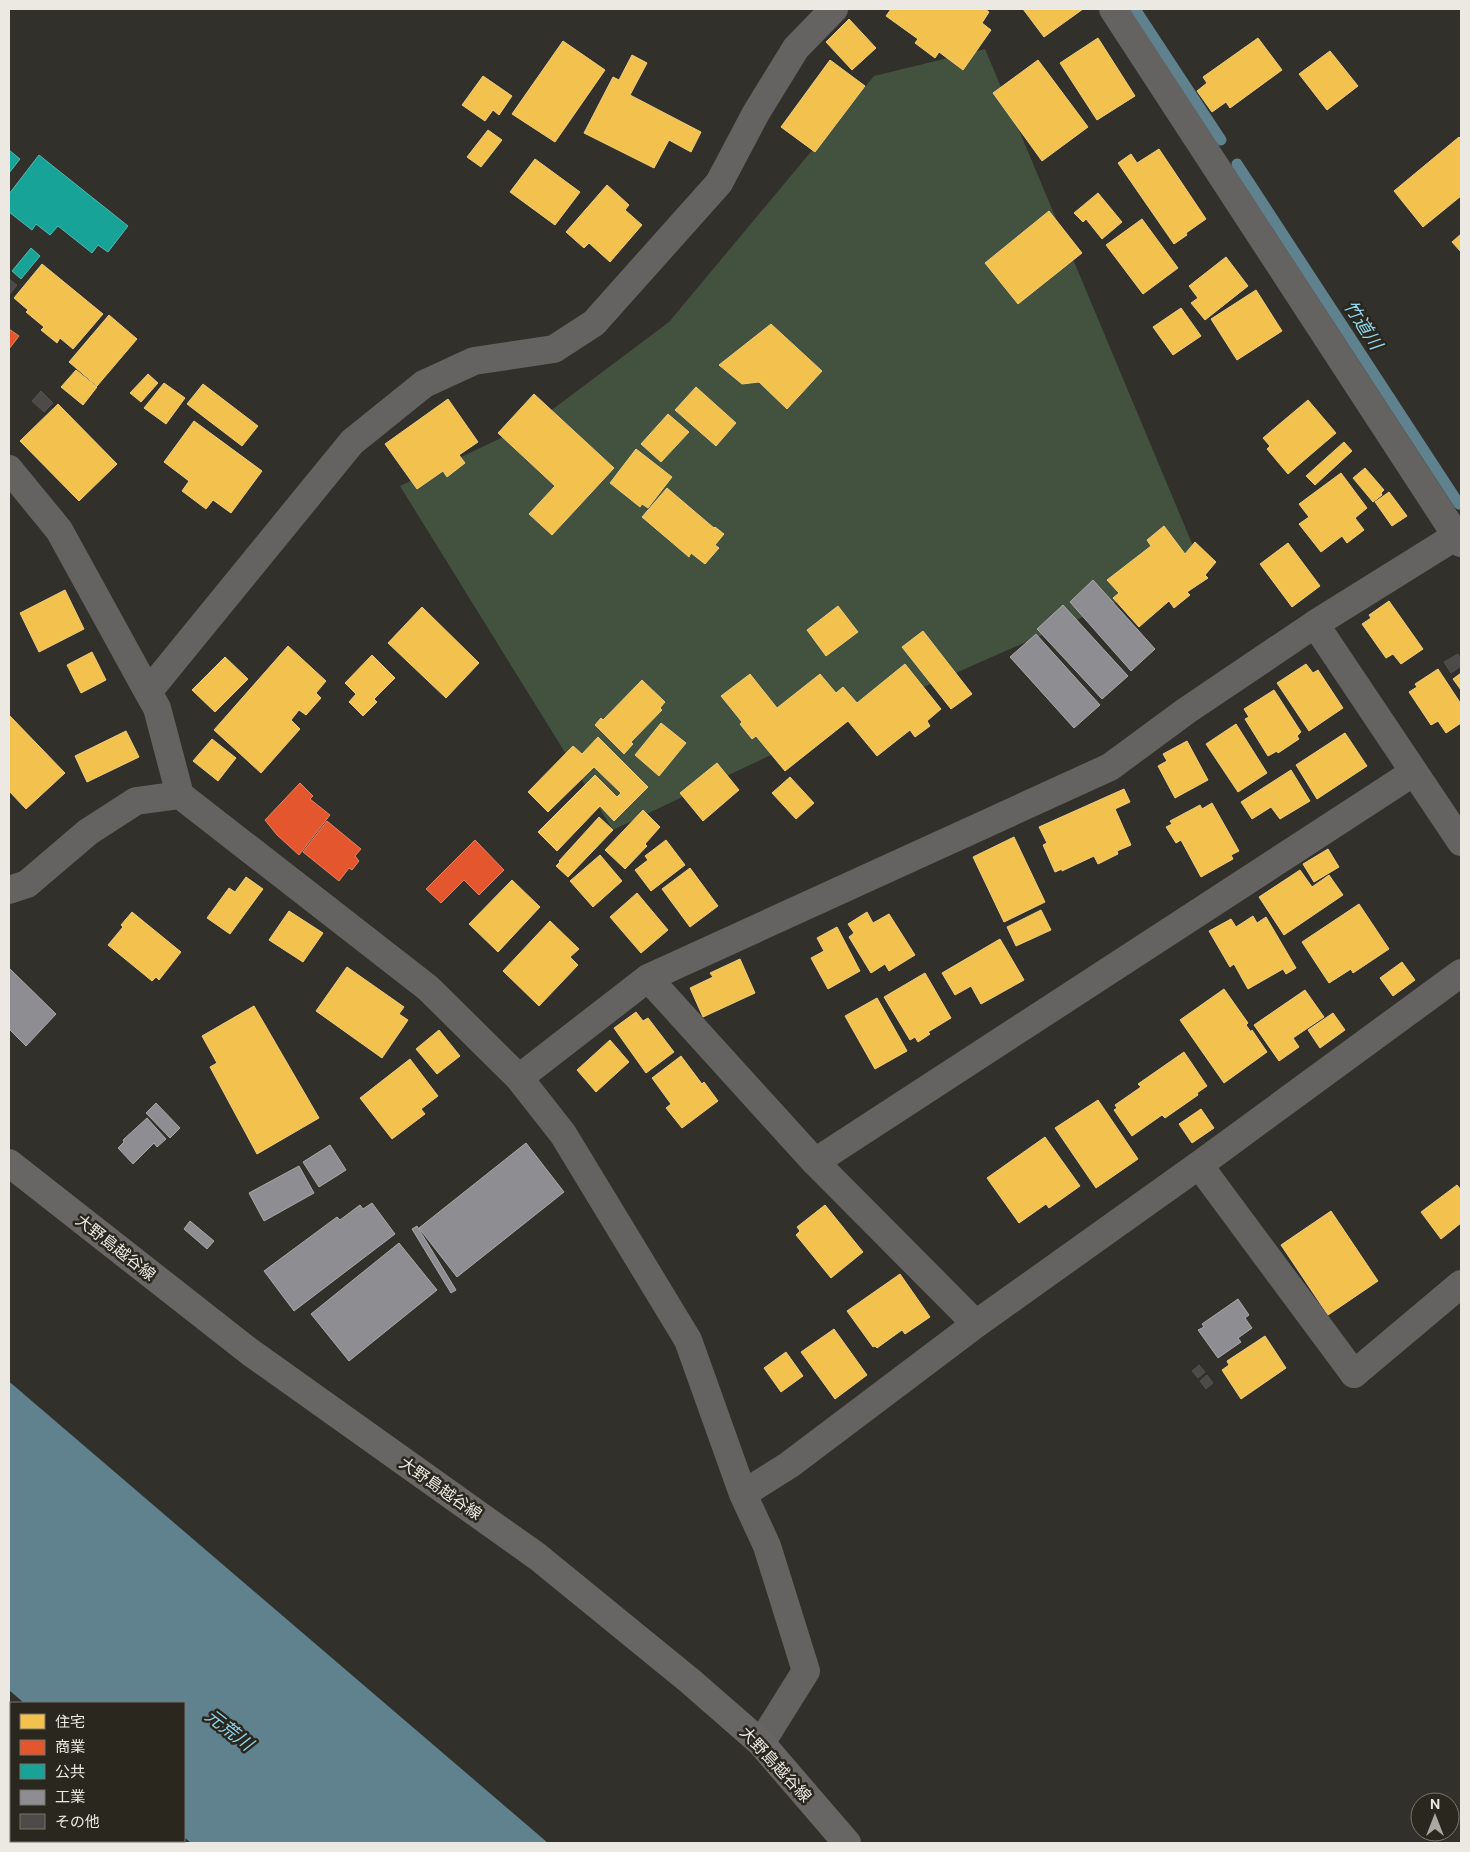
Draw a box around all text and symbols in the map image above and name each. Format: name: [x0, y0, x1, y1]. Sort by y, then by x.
water label: 竹道川: [1338, 296, 1389, 356]
street label: 大野島越谷線: [71, 1210, 160, 1285]
street label: 大野島越谷線: [395, 1452, 486, 1525]
legend: [10, 1702, 185, 1842]
water label: 元荒川: [200, 1704, 259, 1757]
text: 住宅: [55, 1712, 85, 1732]
street label: 大野島越谷線: [735, 1722, 816, 1807]
text: 商業: [55, 1737, 85, 1757]
text: 公共: [55, 1762, 85, 1782]
text: 工業: [55, 1787, 85, 1807]
north arrow: [1410, 1792, 1460, 1842]
text: N: [1430, 1795, 1440, 1813]
text: その他: [55, 1812, 100, 1832]

